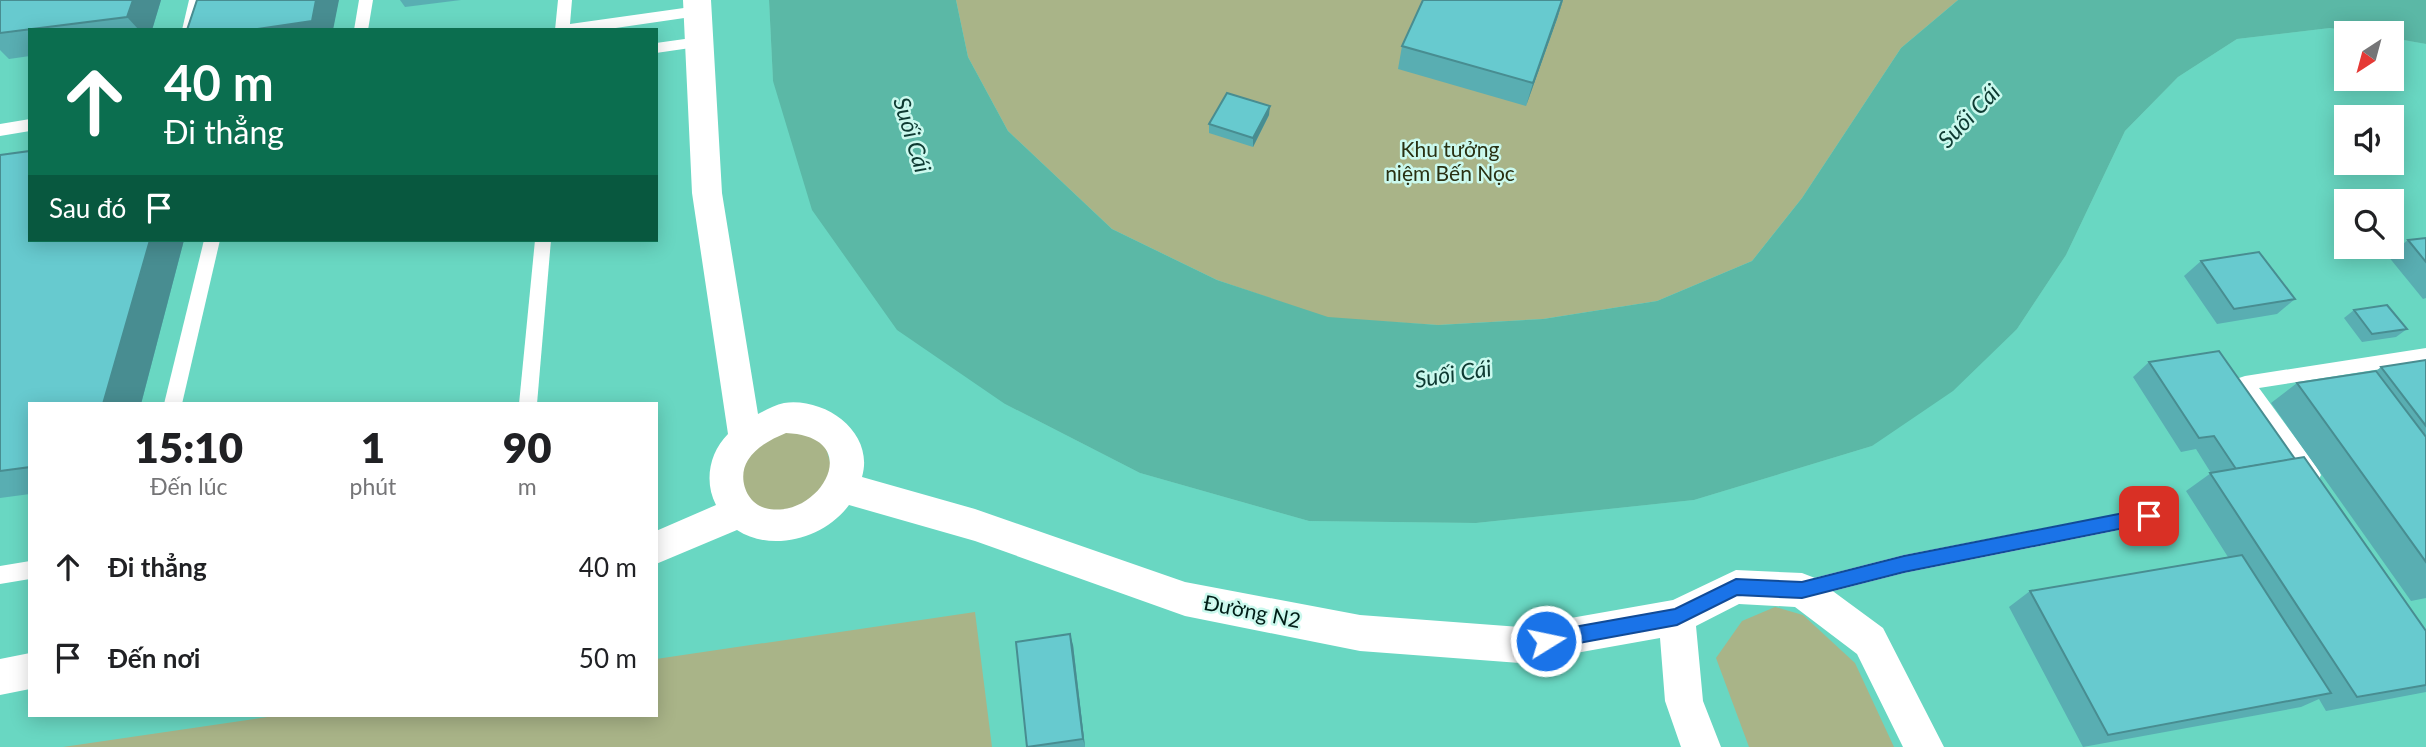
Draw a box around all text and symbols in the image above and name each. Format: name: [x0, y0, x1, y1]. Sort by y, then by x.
north arrow: [2334, 21, 2404, 91]
map controls: [2334, 21, 2404, 259]
text: 40 m: [164, 53, 274, 111]
icon: ahead: [49, 56, 140, 147]
water label: Suối Cái: [1931, 78, 2005, 153]
water label: Suối Cái: [888, 94, 938, 176]
button: sound: [2334, 105, 2404, 175]
text: Đi thẳng: [164, 112, 284, 151]
park label: Khu tưởng niệm Bến Nọc: [1385, 136, 1515, 185]
icon: arrive: [140, 189, 178, 227]
button: search: [2334, 189, 2404, 259]
text: Sau đó: [49, 192, 126, 224]
water label: Suối Cái: [1412, 353, 1493, 393]
text: 15:10: [134, 422, 243, 472]
text: 1: [361, 422, 385, 472]
text: 90: [503, 422, 552, 472]
text: Đến lúc: [150, 472, 228, 500]
text: phút: [350, 472, 396, 500]
text: m: [518, 472, 537, 500]
pin: [2119, 486, 2179, 546]
icon: arrive: [2130, 497, 2168, 535]
icon: ahead: [49, 548, 87, 586]
text: Đi thẳng: [108, 551, 207, 583]
text: 40 m: [579, 551, 637, 583]
street label: Đường N2: [1202, 589, 1303, 632]
position arrow: [1509, 604, 1583, 678]
icon: arrive: [49, 639, 87, 677]
text: Đến nơi: [108, 642, 200, 674]
text: 50 m: [579, 642, 637, 674]

